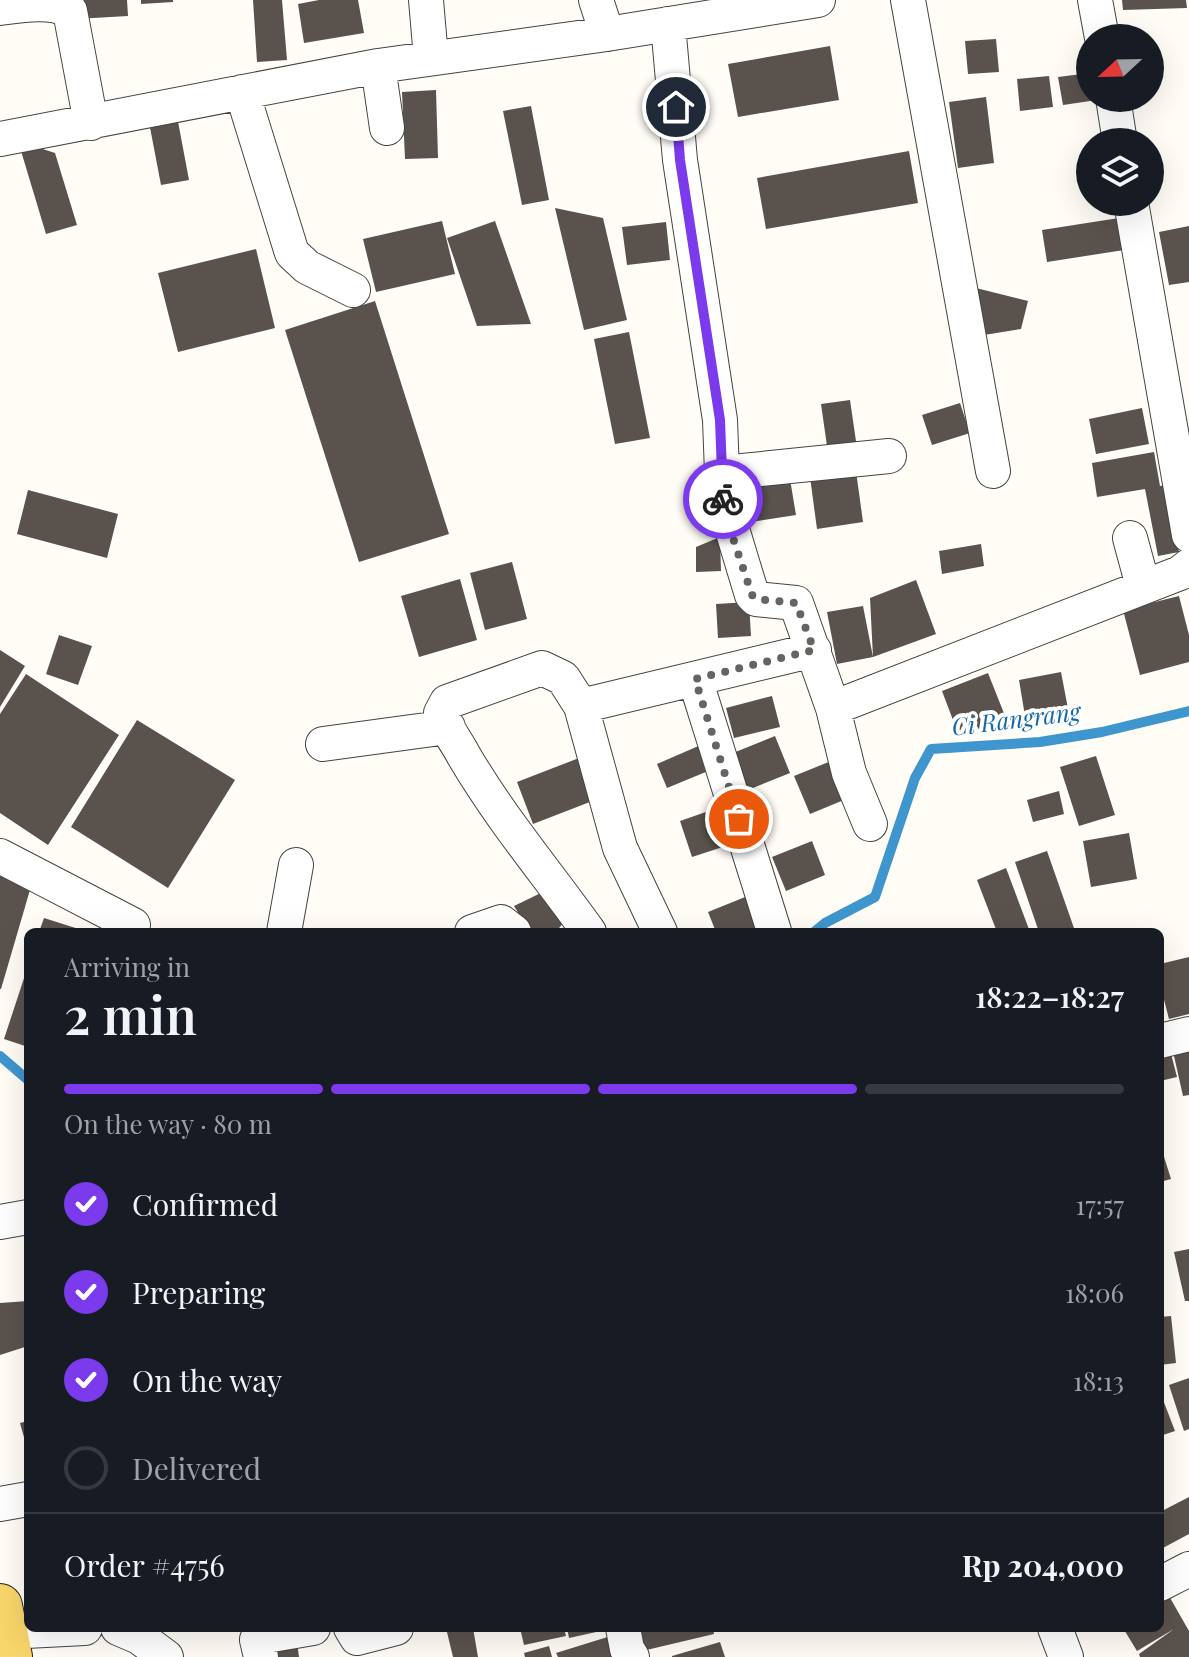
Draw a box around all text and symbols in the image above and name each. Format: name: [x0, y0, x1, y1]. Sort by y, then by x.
north arrow: [1076, 24, 1164, 112]
map controls: [1076, 24, 1164, 216]
pin: [642, 73, 710, 141]
icon: home: [654, 85, 698, 129]
button: layers: [1076, 128, 1164, 216]
courier: [683, 459, 763, 539]
icon: bike: [701, 477, 745, 521]
water label: Ci Rangrang: [950, 694, 1084, 742]
pin: [705, 785, 773, 853]
icon: bag: [717, 797, 761, 841]
text: Arriving in: [64, 949, 190, 984]
text: 18:22–18:27: [975, 976, 1124, 1016]
text: 2 min: [64, 979, 197, 1048]
text: On the way · 80 m: [64, 1106, 272, 1141]
icon: check: [64, 1182, 108, 1226]
text: Confirmed: [132, 1184, 278, 1224]
text: 17:57: [1076, 1187, 1124, 1222]
icon: check: [64, 1270, 108, 1314]
text: Preparing: [132, 1272, 265, 1312]
text: 18:06: [1065, 1275, 1124, 1310]
icon: check: [64, 1358, 108, 1402]
text: On the way: [132, 1360, 282, 1400]
text: 18:13: [1073, 1363, 1124, 1398]
text: Delivered: [132, 1448, 261, 1488]
text: Order #4756: [64, 1545, 225, 1585]
text: Rp 204,000: [962, 1545, 1124, 1585]

